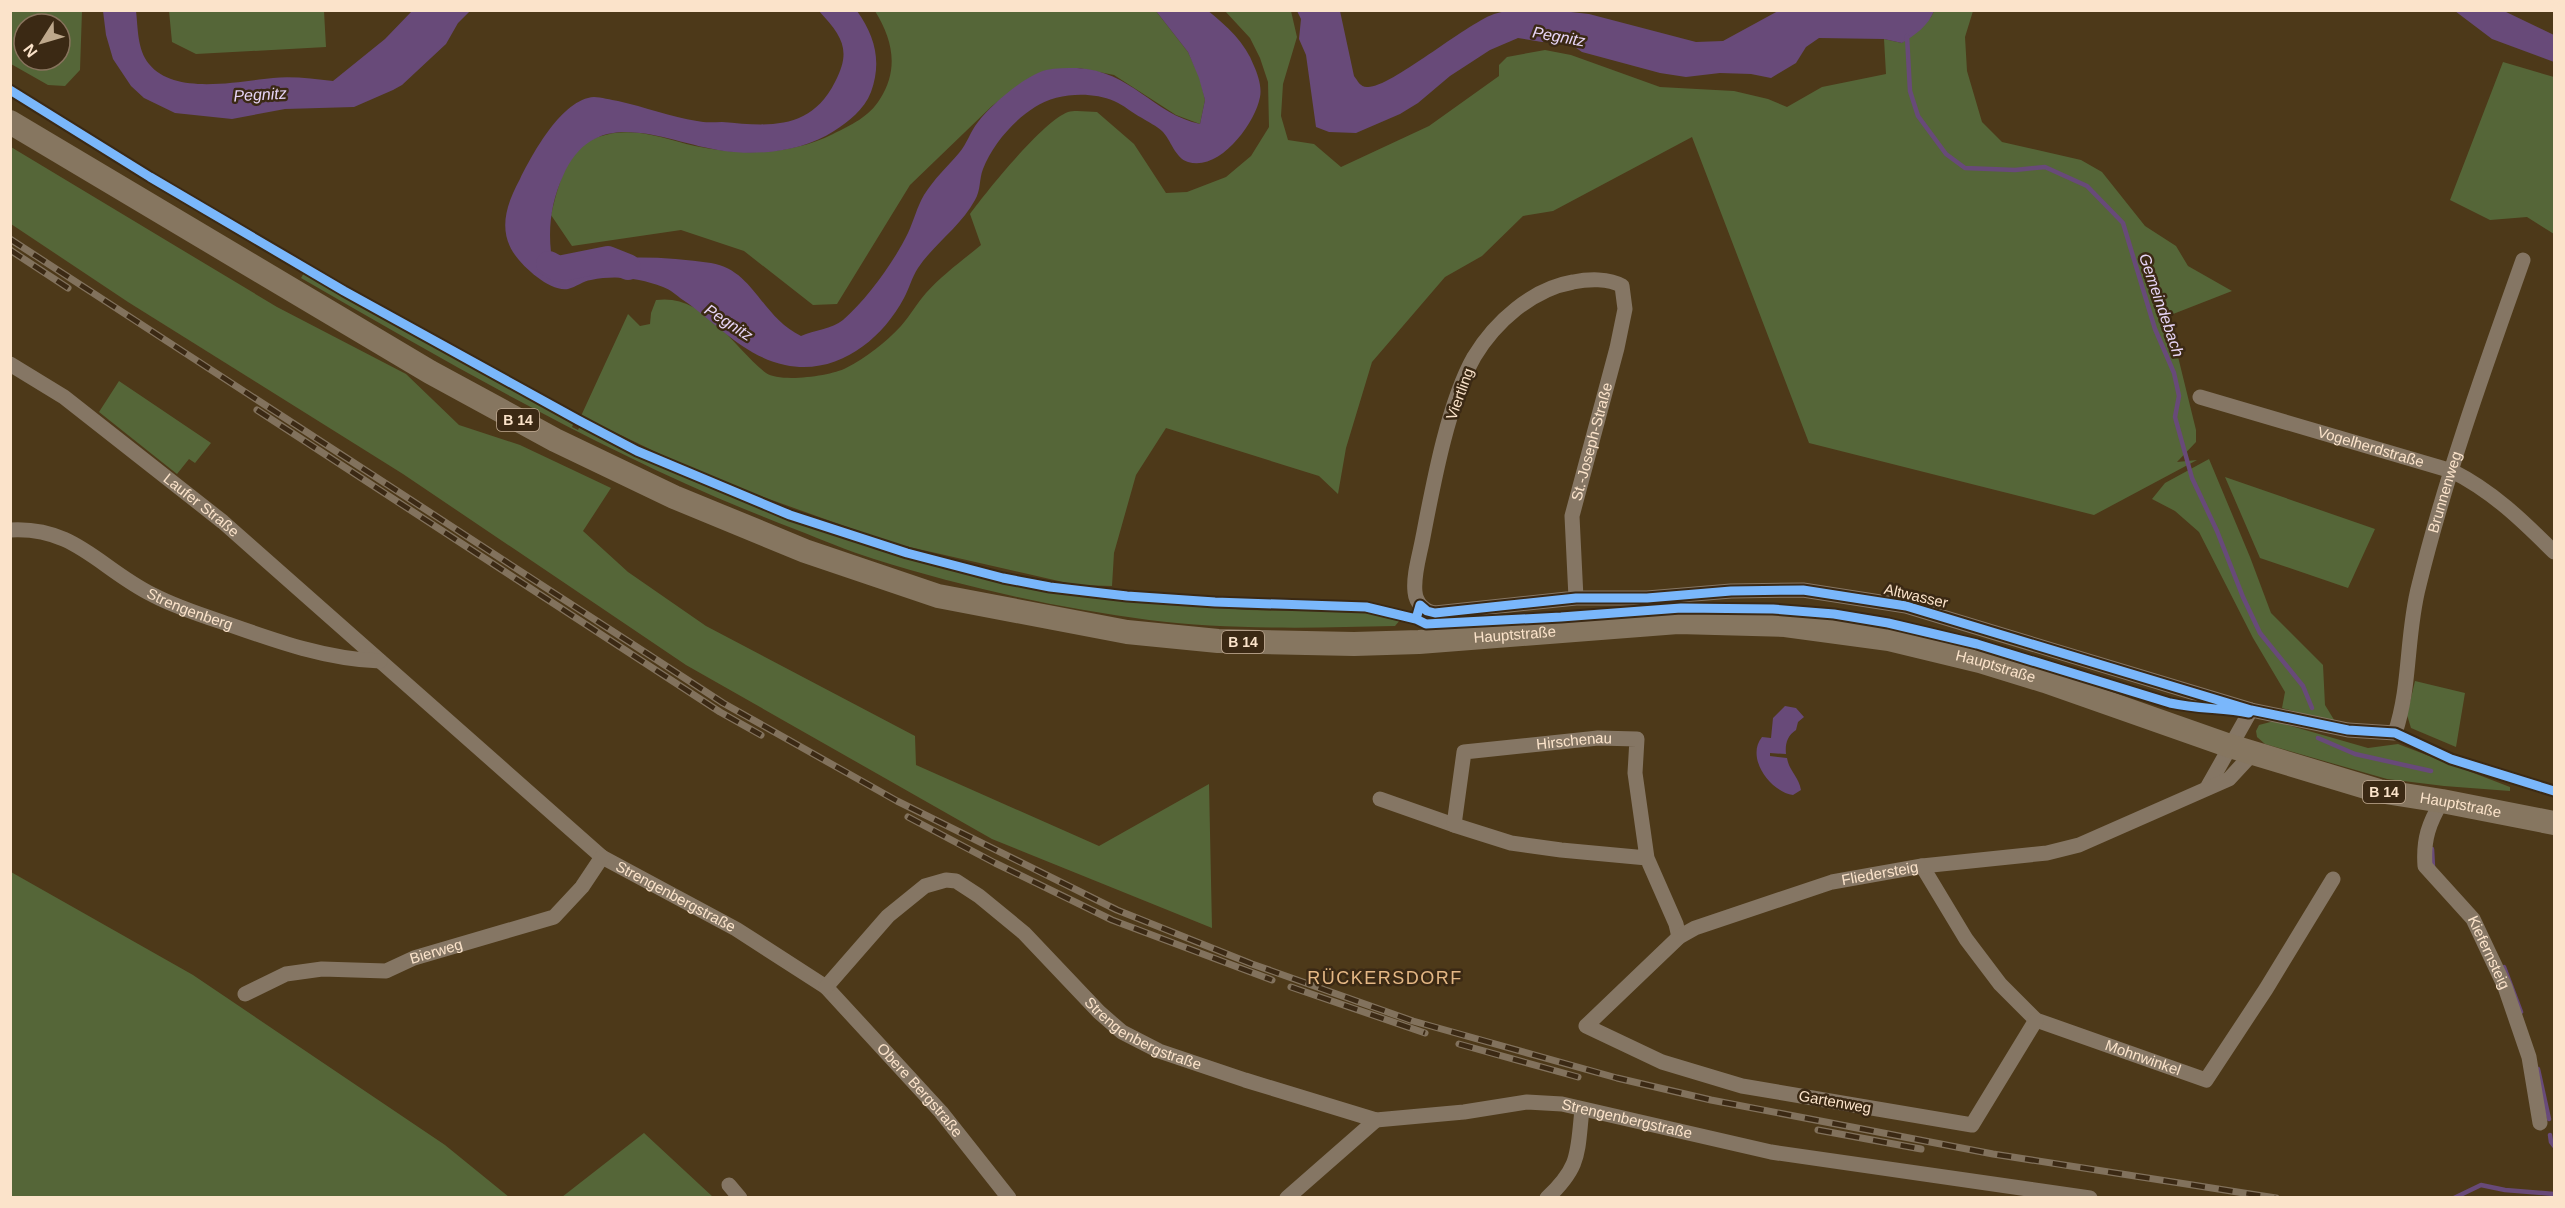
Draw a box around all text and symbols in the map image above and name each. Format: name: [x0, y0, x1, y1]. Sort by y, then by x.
north arrow: [12, 12, 72, 72]
water label: Pegnitz: [1531, 23, 1587, 49]
text: N: [20, 41, 41, 60]
water label: Pegnitz: [233, 85, 287, 104]
water label: Gemeindebach: [2136, 251, 2187, 359]
water label: Pegnitz: [702, 301, 756, 344]
street label: Viertling: [1442, 366, 1477, 422]
street label: St.-Joseph-Straße: [1567, 381, 1615, 503]
road number: B 14: [497, 409, 539, 431]
street label: Vogelherdstraße: [2316, 423, 2426, 470]
street label: Brunnenweg: [2424, 449, 2465, 535]
street label: Laufer Straße: [160, 470, 243, 540]
street label: Altwasser: [1883, 580, 1950, 611]
street label: Strengenberg: [144, 584, 235, 633]
street label: Hauptstraße: [1473, 622, 1556, 646]
road number: B 14: [1222, 631, 1264, 653]
street label: Hauptstraße: [1954, 646, 2038, 686]
street label: Hirschenau: [1535, 729, 1612, 752]
road number: B 14: [2363, 781, 2405, 803]
street label: Hauptstraße: [2419, 789, 2503, 820]
street label: Strengenbergstraße: [613, 857, 739, 935]
street label: Fliedersteig: [1840, 858, 1919, 888]
street label: Kiefernsteig: [2465, 913, 2514, 992]
street label: Bierweg: [408, 935, 464, 967]
district label: RÜCKERSDORF: [1307, 968, 1463, 988]
street label: Strengenbergstraße: [1081, 993, 1204, 1073]
street label: Mohnwinkel: [2103, 1036, 2183, 1078]
street label: Obere Bergstraße: [874, 1039, 966, 1140]
street label: Gartenweg: [1797, 1087, 1873, 1116]
street label: Strengenbergstraße: [1560, 1095, 1694, 1142]

